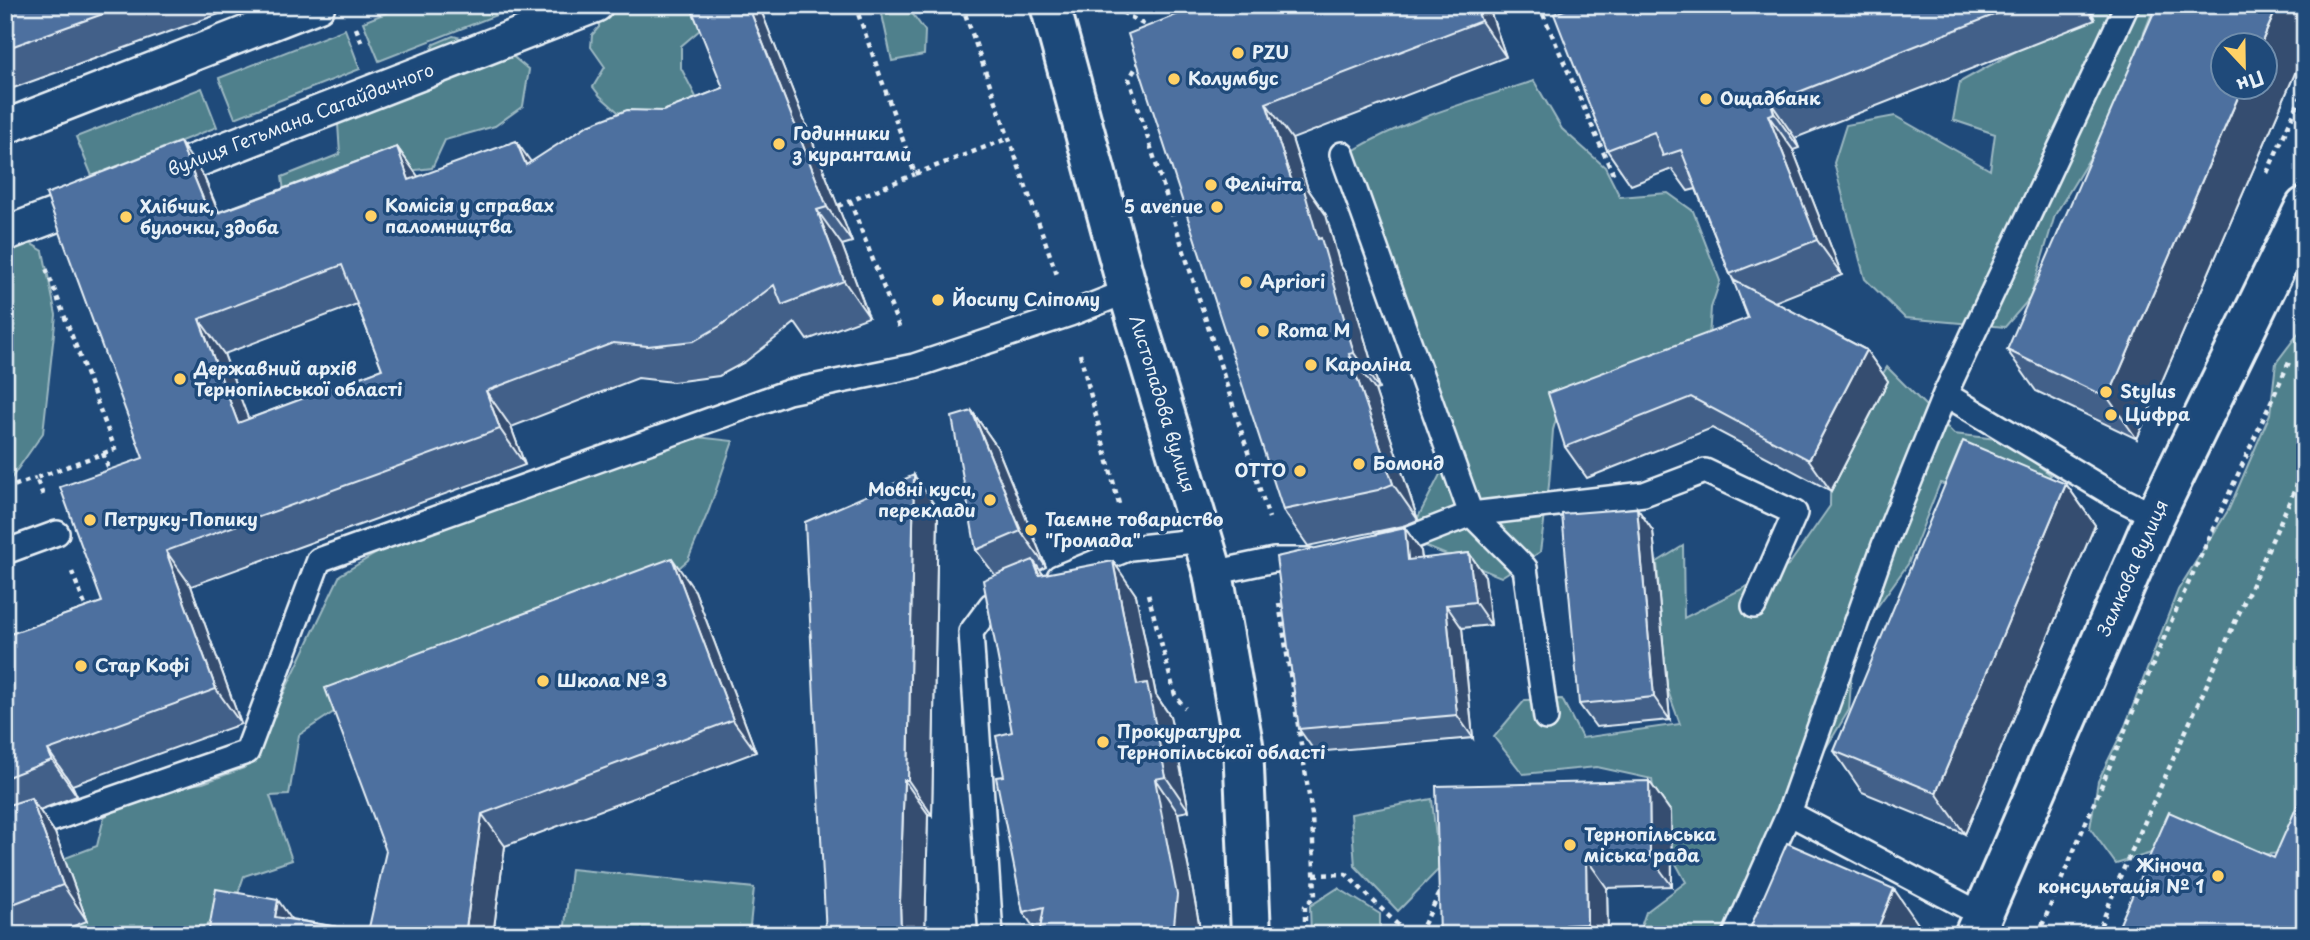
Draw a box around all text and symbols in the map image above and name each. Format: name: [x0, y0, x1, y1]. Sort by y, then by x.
north arrow: [2208, 32, 2278, 102]
place label: PZU: [1252, 38, 1289, 65]
marker: PZU: [1230, 45, 1246, 61]
street label: вулиця Гетьмана Сагайдачного: [163, 55, 438, 182]
place label: Колумбус: [1188, 64, 1279, 91]
text: Пн: [2233, 65, 2269, 101]
marker: Колумбус: [1166, 71, 1182, 87]
place label: Ощадбанк: [1720, 84, 1821, 111]
marker: Ощадбанк: [1698, 91, 1714, 107]
place label: Годинники з курантами: [792, 119, 912, 167]
marker: Годинники з курантами: [771, 136, 787, 152]
place label: Фелічіта: [1225, 170, 1304, 197]
marker: Фелічіта: [1203, 177, 1219, 193]
place label: Комісія у справах паломництва: [385, 191, 554, 239]
place label: Хлібчик, булочки, здоба: [140, 192, 279, 240]
place label: 5 avenue: [1124, 192, 1203, 219]
marker: 5 avenue: [1209, 199, 1225, 215]
marker: Комісія у справах паломництва: [363, 208, 379, 224]
marker: Хлібчик, булочки, здоба: [118, 209, 134, 225]
place label: Apriori: [1260, 267, 1325, 294]
marker: Apriori: [1238, 274, 1254, 290]
place label: Йосипу Сліпому: [952, 285, 1100, 312]
marker: Йосипу Сліпому: [930, 292, 946, 308]
street label: Листопадова вулиця: [1124, 312, 1203, 496]
place label: Roma M: [1277, 316, 1350, 343]
marker: Roma M: [1255, 323, 1271, 339]
place label: Кароліна: [1325, 350, 1412, 377]
place label: Державний архів Тернопільської області: [193, 354, 403, 402]
marker: Кароліна: [1303, 357, 1319, 373]
marker: Державний архів Тернопільської області: [172, 371, 188, 387]
place label: Stylus: [2120, 377, 2176, 404]
marker: Stylus: [2098, 384, 2114, 400]
place label: Цифра: [2125, 400, 2190, 427]
marker: Цифра: [2103, 407, 2119, 423]
place label: Бомонд: [1373, 449, 1444, 476]
place label: ОТТО: [1235, 456, 1286, 483]
marker: Бомонд: [1351, 456, 1367, 472]
marker: ОТТО: [1292, 463, 1308, 479]
place label: Мовні куси, переклади: [868, 475, 976, 523]
marker: Мовні куси, переклади: [982, 492, 998, 508]
street label: Замкова вулиця: [2089, 495, 2174, 641]
place label: Петруку-Попику: [104, 505, 258, 532]
place label: Таємне товариство "Громада": [1045, 505, 1224, 553]
marker: Петруку-Попику: [82, 512, 98, 528]
marker: Таємне товариство "Громада": [1023, 522, 1039, 538]
place label: Стар Кофі: [95, 651, 189, 678]
marker: Стар Кофі: [73, 658, 89, 674]
place label: Школа № 3: [557, 666, 667, 693]
marker: Школа № 3: [535, 673, 551, 689]
place label: Прокуратура Тернопільської області: [1117, 717, 1326, 765]
marker: Прокуратура Тернопільської області: [1095, 734, 1111, 750]
place label: Тернопільська міська рада: [1584, 820, 1716, 868]
marker: Тернопільська міська рада: [1562, 837, 1578, 853]
place label: Жіноча консультація № 1: [2038, 851, 2205, 899]
marker: Жіноча консультація № 1: [2210, 868, 2226, 884]

